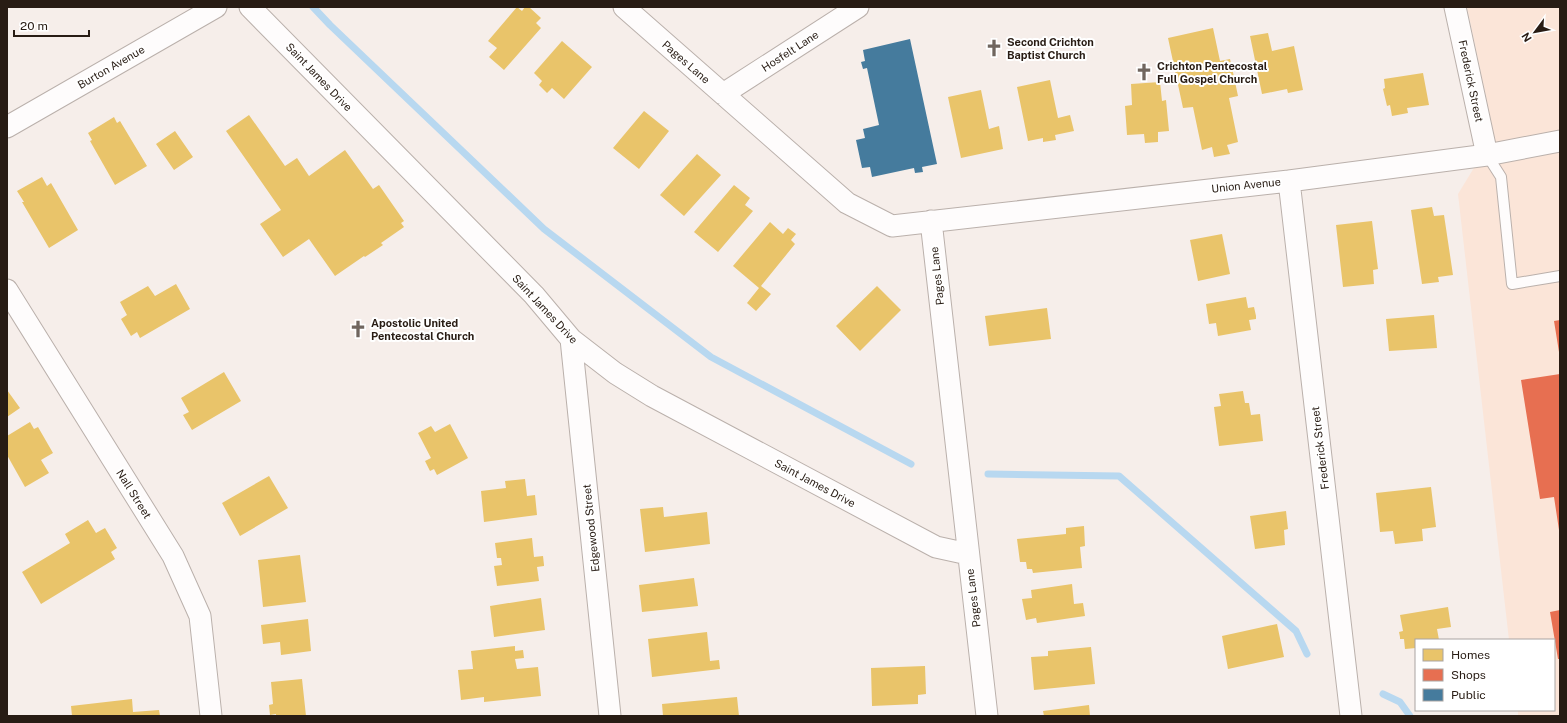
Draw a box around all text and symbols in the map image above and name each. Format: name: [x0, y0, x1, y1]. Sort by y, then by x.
scale bar: [14, 12, 89, 38]
north arrow: [1515, 12, 1555, 52]
text: 20 m: [20, 19, 48, 33]
street label: Hosfelt Lane: [759, 28, 821, 74]
text: N: [1519, 30, 1534, 44]
place label: Second Crichton Baptist Church: [1007, 36, 1094, 61]
street label: Pages Lane: [660, 38, 712, 86]
church icon: Second Crichton Baptist Church: [984, 38, 1004, 58]
street label: Frederick Street: [1456, 39, 1486, 123]
street label: Saint James Drive: [283, 41, 355, 113]
street label: Burton Avenue: [75, 43, 147, 91]
place label: Crichton Pentecostal Full Gospel Church: [1157, 60, 1268, 85]
church icon: Crichton Pentecostal Full Gospel Church: [1134, 62, 1154, 82]
street label: Union Avenue: [1211, 175, 1281, 195]
street label: Pages Lane: [928, 246, 946, 306]
street label: Saint James Drive: [510, 272, 580, 346]
place label: Apostolic United Pentecostal Church: [371, 317, 474, 342]
church icon: Apostolic United Pentecostal Church: [348, 319, 368, 339]
street label: Frederick Street: [1309, 406, 1331, 490]
street label: Saint James Drive: [773, 457, 857, 509]
street label: Nall Street: [114, 467, 154, 521]
street label: Edgewood Street: [580, 483, 602, 573]
street label: Pages Lane: [963, 568, 983, 628]
legend: [1415, 639, 1555, 711]
text: Homes: [1451, 648, 1490, 662]
text: Shops: [1451, 668, 1486, 682]
text: Public: [1451, 688, 1486, 702]

